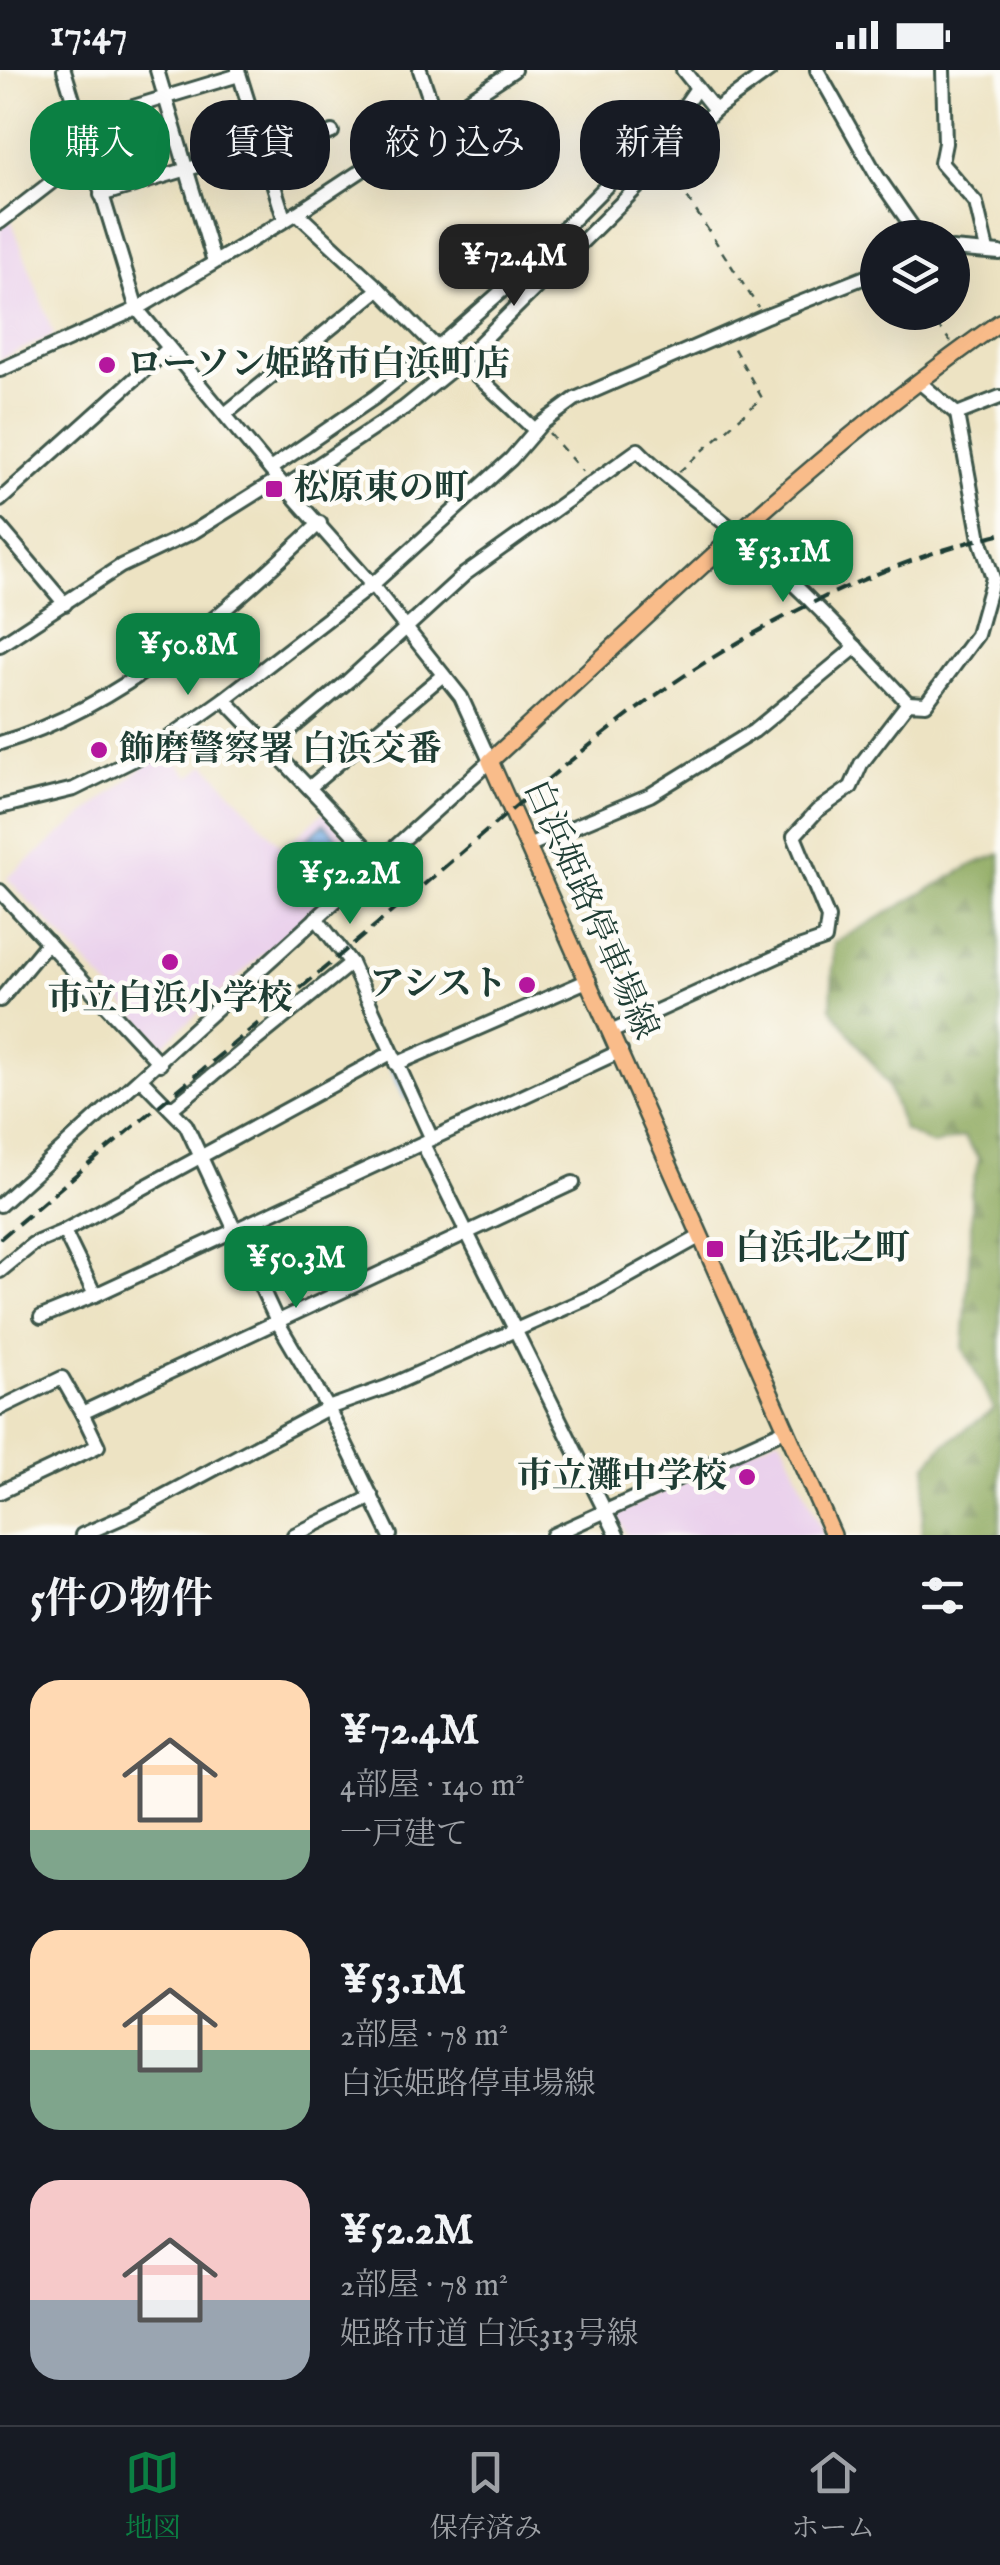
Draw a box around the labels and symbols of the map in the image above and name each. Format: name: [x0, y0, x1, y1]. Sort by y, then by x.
pin: ¥72.4M: [433, 224, 595, 309]
place label: ローソン姫路市白浜町店: [127, 343, 511, 388]
marker: ローソン姫路市白浜町店: [96, 354, 118, 376]
place label: 松原東の町: [294, 467, 469, 512]
marker: 松原東の町: [263, 478, 285, 500]
pin: ¥53.1M: [702, 520, 864, 605]
pin: ¥50.8M: [107, 613, 269, 698]
place label: 飾磨警察署 白浜交番: [119, 728, 442, 773]
marker: 飾磨警察署 白浜交番: [88, 739, 110, 761]
street label: 白浜姫路停車場線: [512, 773, 668, 1047]
pin: ¥52.2M: [269, 842, 431, 927]
marker: 市立白浜小学校: [159, 951, 181, 973]
place label: アシスト: [369, 963, 507, 1008]
marker: アシスト: [516, 974, 538, 996]
place label: 市立白浜小学校: [47, 977, 293, 1022]
pin: ¥50.3M: [215, 1226, 377, 1311]
place label: 白浜北之町: [735, 1227, 910, 1272]
marker: 白浜北之町: [704, 1238, 726, 1260]
place label: 市立灘中学校: [517, 1455, 727, 1500]
marker: 市立灘中学校: [736, 1466, 758, 1488]

